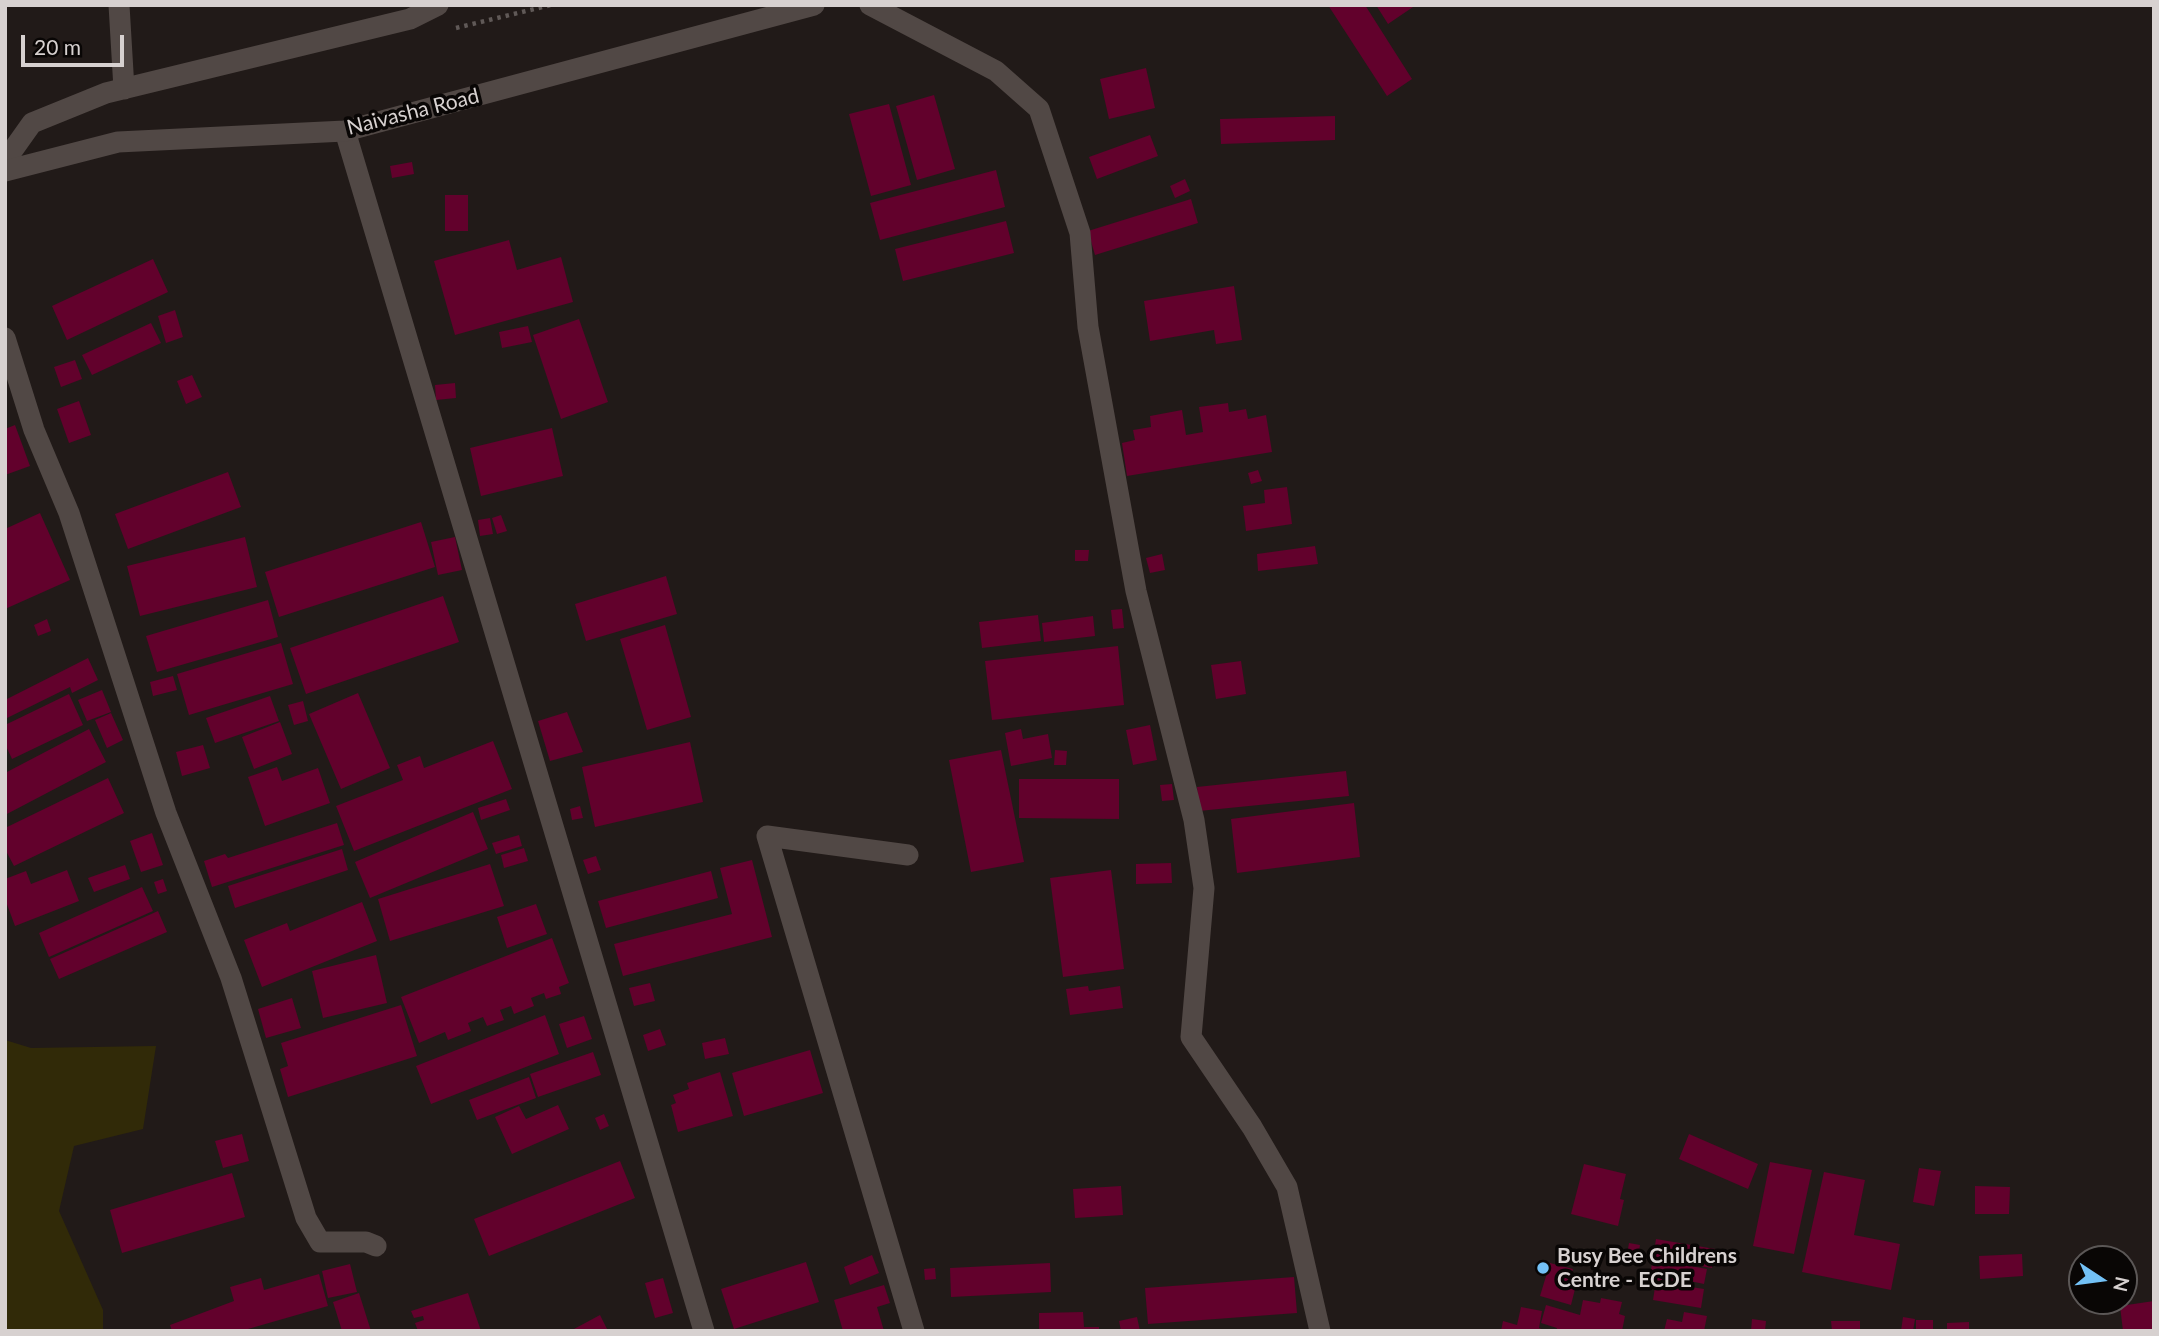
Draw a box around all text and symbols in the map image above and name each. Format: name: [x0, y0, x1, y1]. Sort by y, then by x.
scale bar: [24, 21, 128, 65]
text: 20 m: [34, 34, 81, 59]
street label: Naivasha Road: [344, 83, 482, 141]
place label: Busy Bee Childrens Centre - ECDE: [1557, 1243, 1737, 1293]
north arrow: [2068, 1245, 2138, 1315]
marker: Busy Bee Childrens Centre - ECDE: [1535, 1260, 1551, 1276]
text: N: [2109, 1275, 2135, 1294]

